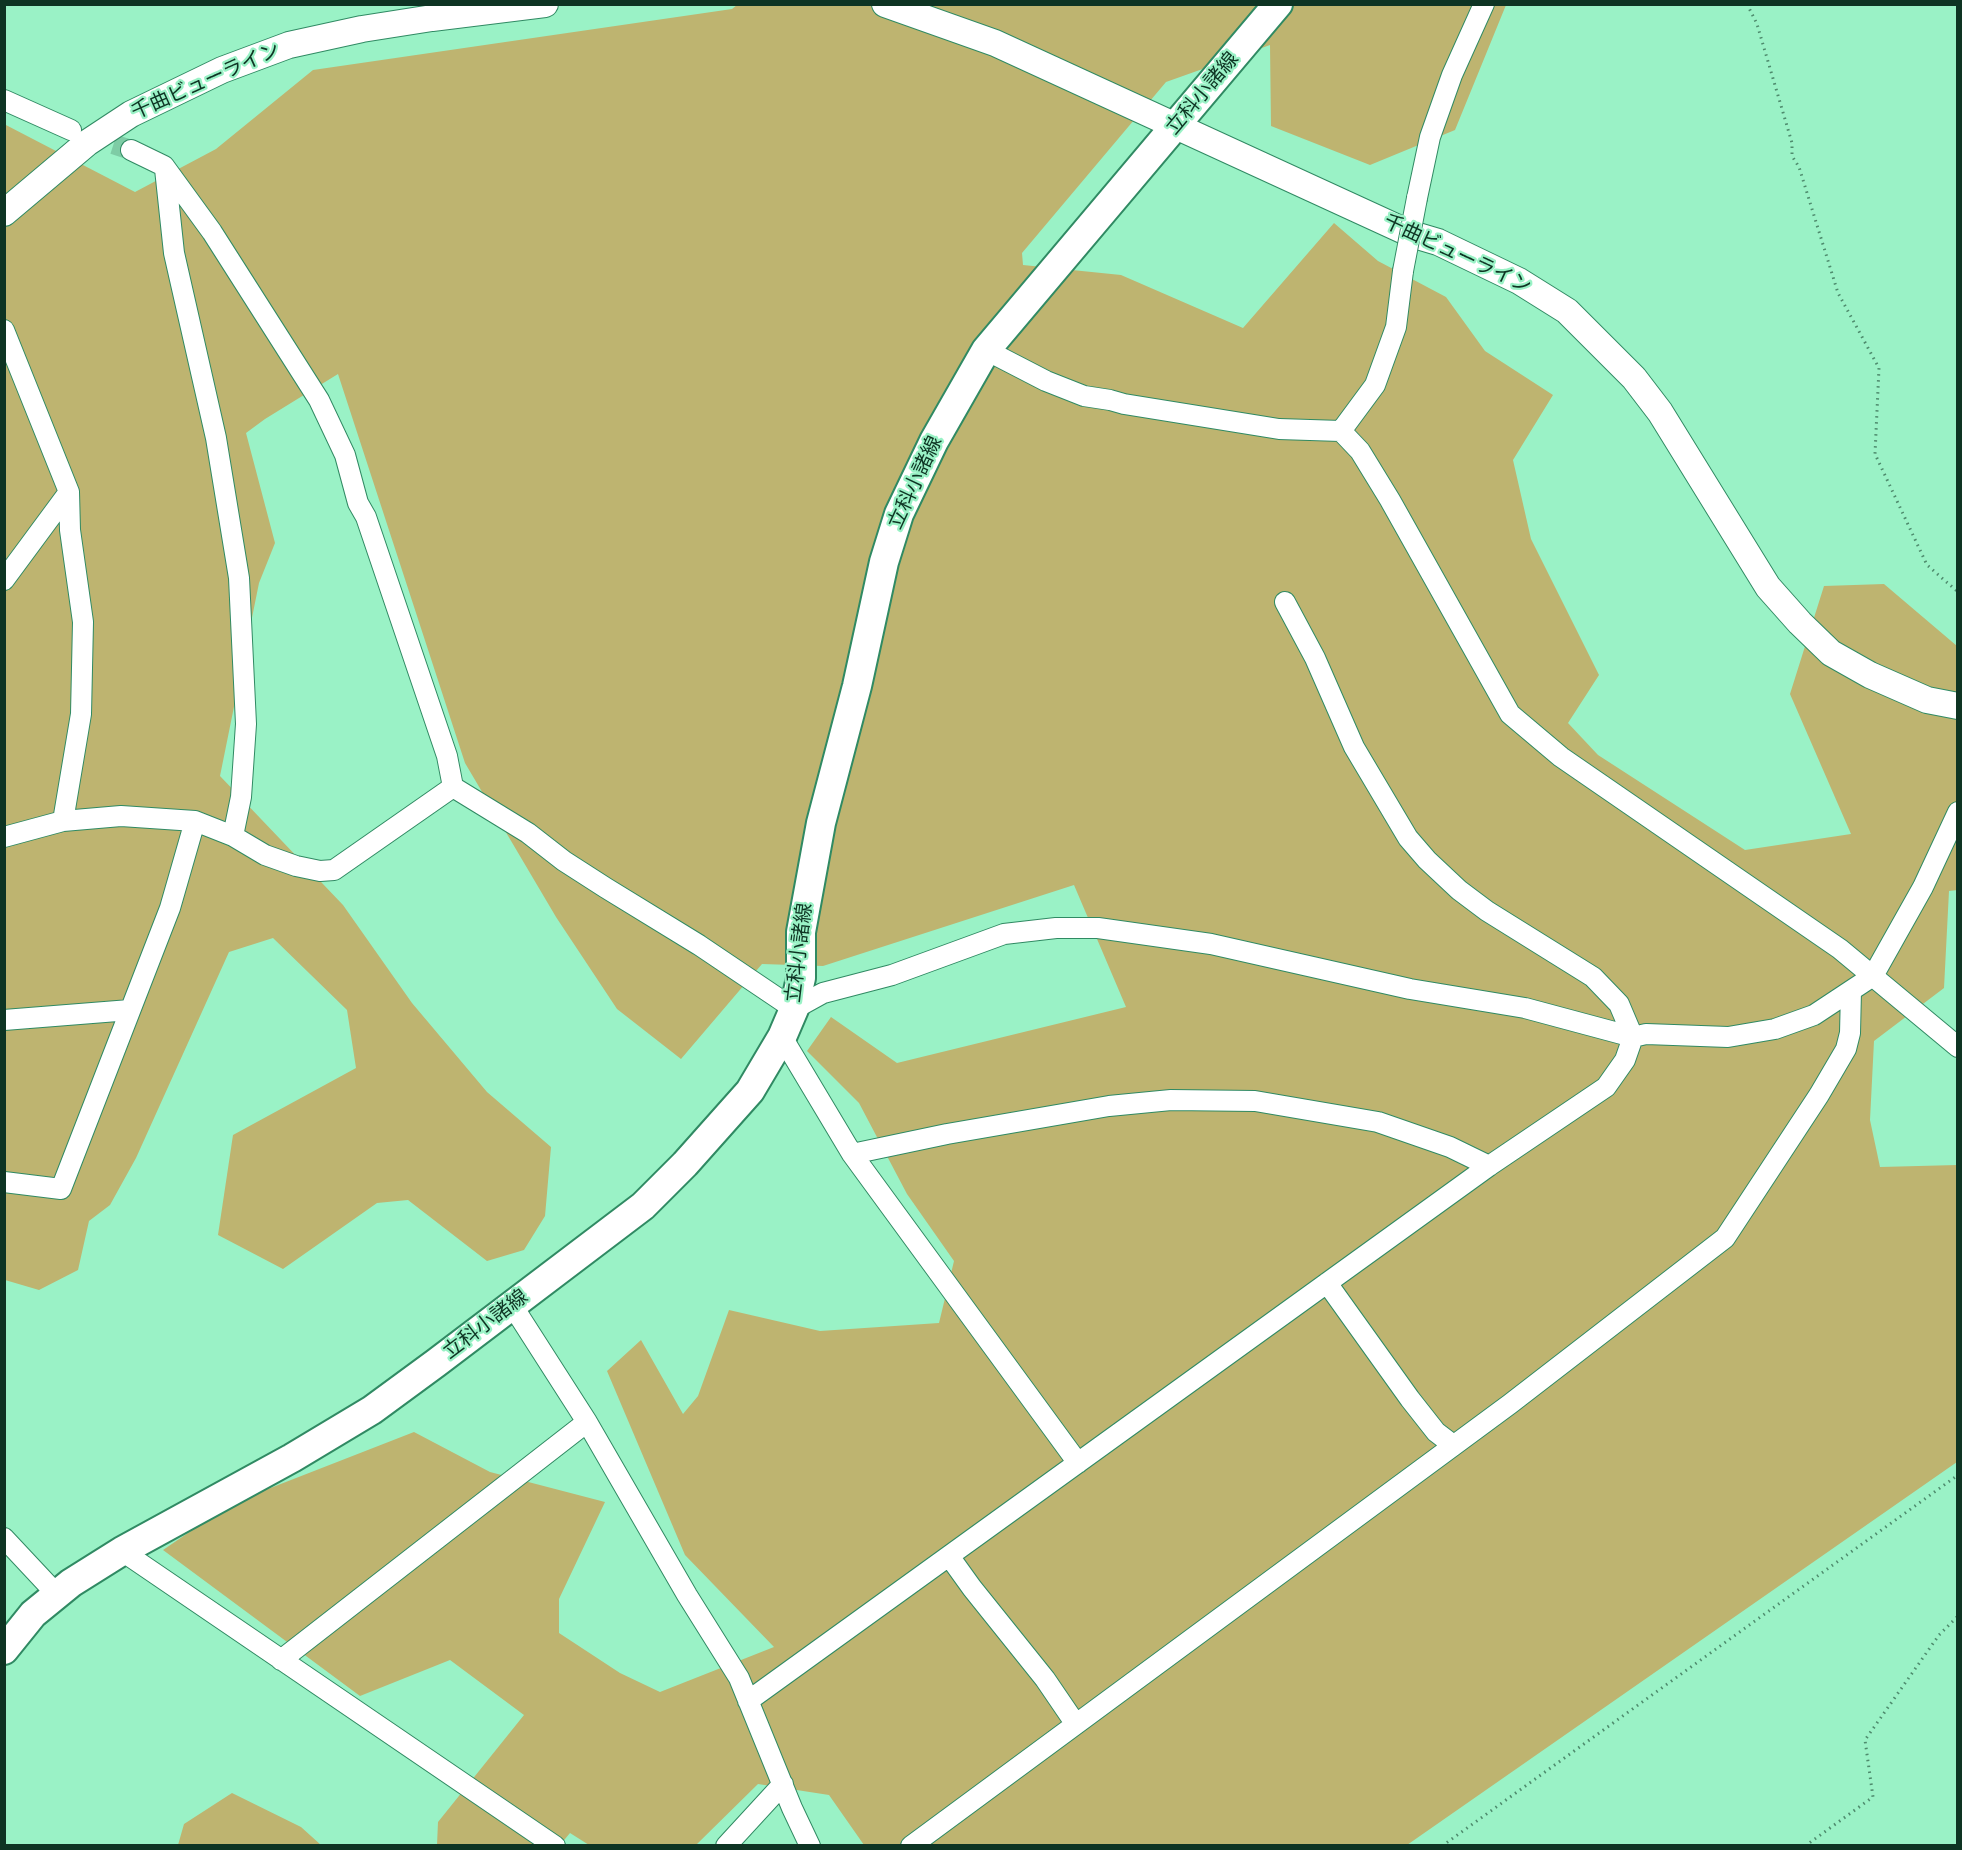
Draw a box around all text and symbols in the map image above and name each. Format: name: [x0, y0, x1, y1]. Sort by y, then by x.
street label: 千曲ビューライン: [128, 38, 284, 126]
street label: 立科小諸線: [1162, 48, 1244, 140]
street label: 千曲ビューライン: [1379, 210, 1535, 300]
street label: 立科小諸線: [884, 433, 948, 533]
street label: 立科小諸線: [782, 902, 818, 1004]
street label: 立科小諸線: [439, 1285, 533, 1365]

